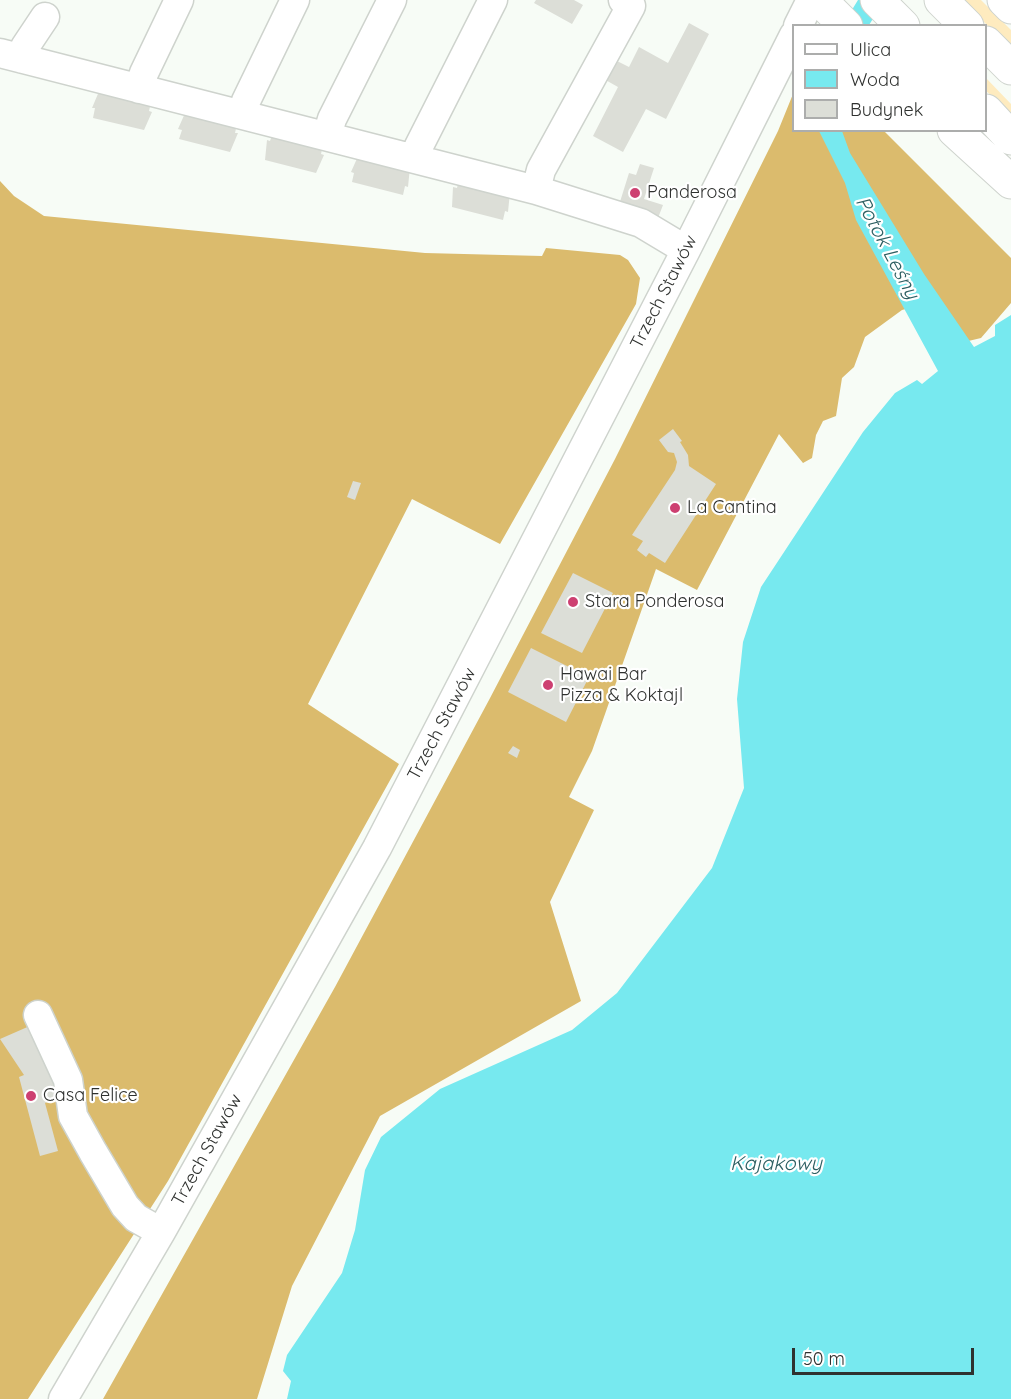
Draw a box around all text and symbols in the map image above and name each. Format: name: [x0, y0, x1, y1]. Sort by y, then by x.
legend: [792, 24, 987, 132]
text: Ulica: [850, 38, 891, 61]
text: Woda: [850, 68, 900, 91]
text: Budynek: [850, 98, 923, 121]
place label: Panderosa: [647, 182, 737, 204]
marker: Panderosa: [628, 186, 642, 200]
water label: Potok Leśny: [850, 193, 924, 303]
street label: Trzech Stawów: [626, 232, 702, 352]
place label: La Cantina: [687, 497, 777, 519]
marker: La Cantina: [668, 501, 682, 515]
place label: Stara Ponderosa: [585, 591, 724, 613]
marker: Stara Ponderosa: [566, 595, 580, 609]
street label: Trzech Stawów: [403, 664, 481, 784]
place label: Hawai Bar Pizza & Koktajl: [560, 664, 683, 706]
marker: Hawai Bar Pizza & Koktajl: [541, 678, 555, 692]
place label: Casa Felice: [43, 1085, 138, 1107]
marker: Casa Felice: [24, 1089, 38, 1103]
street label: Trzech Stawów: [167, 1090, 247, 1210]
water label: Kajakowy: [730, 1152, 822, 1176]
scale bar: [795, 1336, 976, 1374]
text: 50 m: [803, 1347, 845, 1370]

